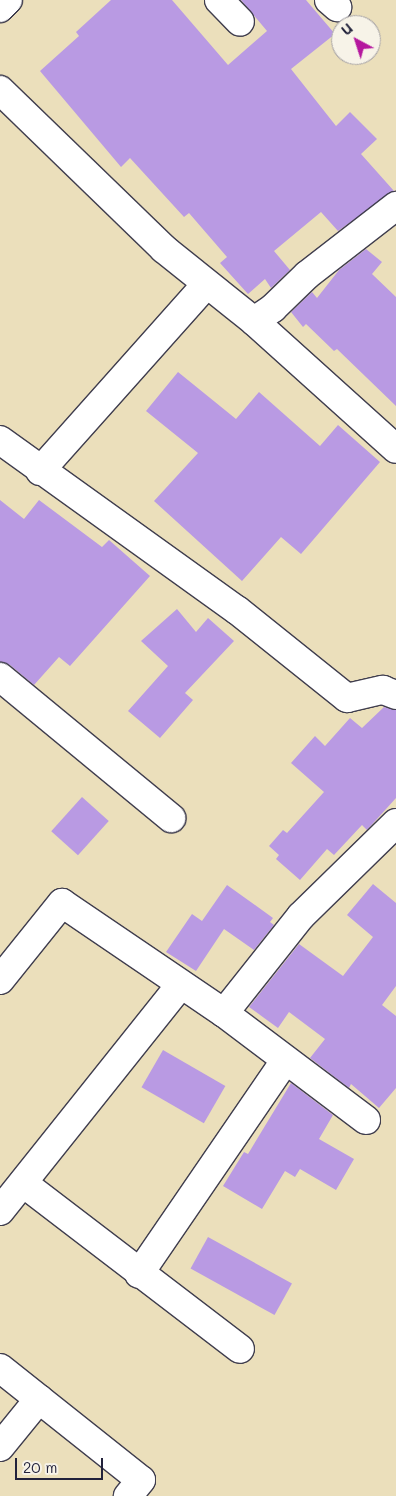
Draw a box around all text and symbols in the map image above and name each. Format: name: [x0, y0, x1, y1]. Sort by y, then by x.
north arrow: [331, 15, 381, 65]
text: U: [337, 18, 357, 39]
scale bar: [18, 1448, 105, 1480]
text: 20 m: [23, 1457, 57, 1477]

